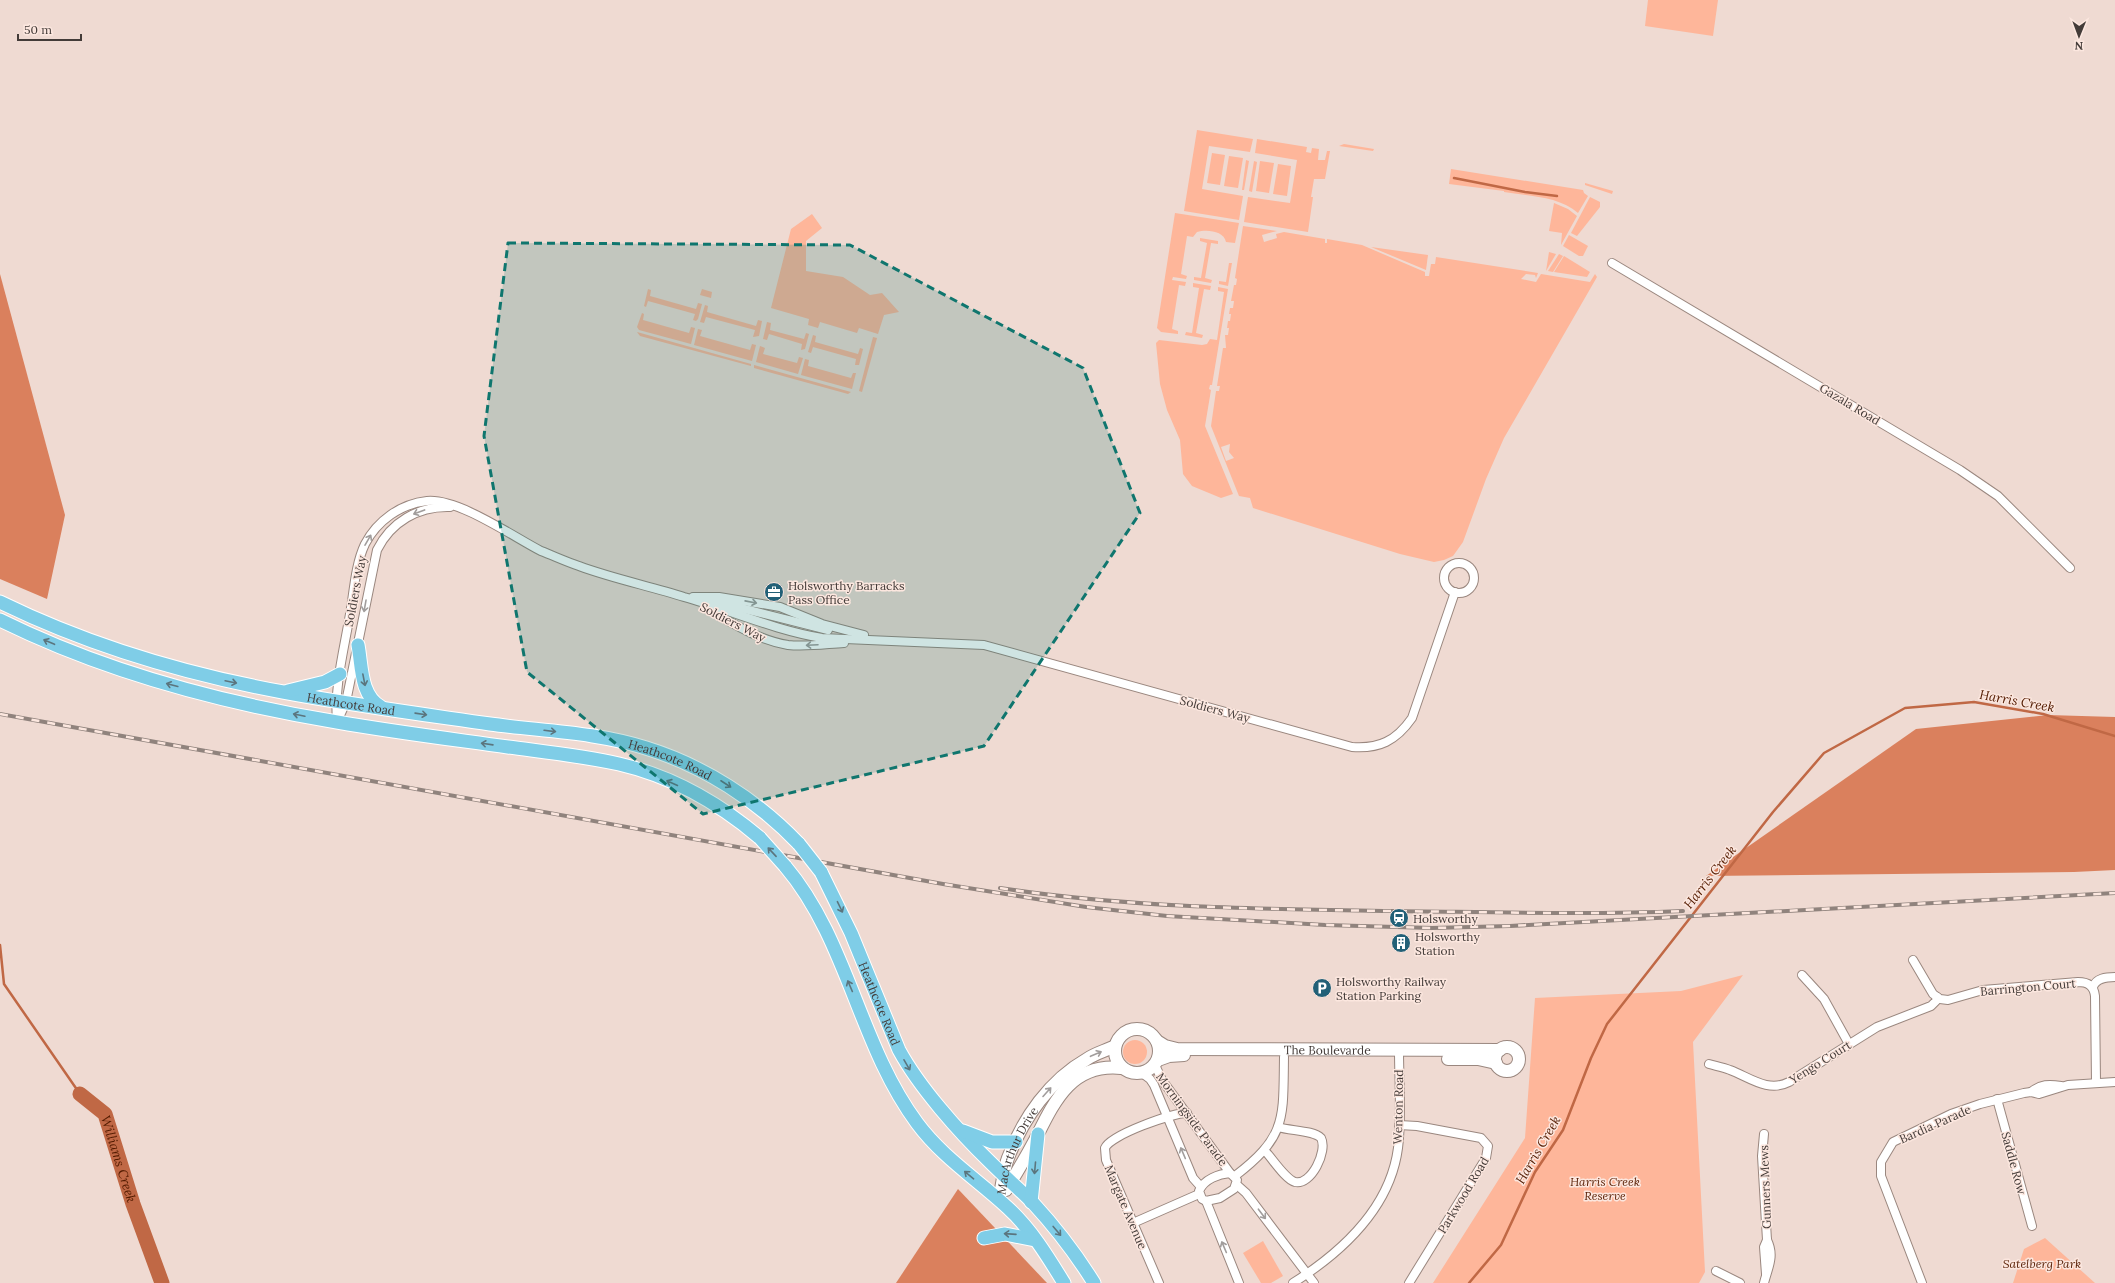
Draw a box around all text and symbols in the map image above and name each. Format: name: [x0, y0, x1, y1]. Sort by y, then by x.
scale bar: [18, 16, 81, 42]
north arrow: [2059, 16, 2099, 56]
text: 50 m: [24, 22, 52, 37]
text: N: [2074, 39, 2083, 53]
street label: Gazala Road: [1817, 380, 1883, 428]
one-way arrow: [412, 509, 425, 516]
one-way arrow: [364, 534, 372, 546]
street label: Soldiers Way: [341, 554, 369, 628]
place label: Holsworthy Barracks Pass Office: [788, 578, 905, 607]
office icon: Holsworthy Barracks Pass Office: [763, 581, 785, 603]
one-way arrow: [744, 598, 757, 606]
one-way arrow: [361, 599, 369, 612]
street label: Soldiers Way: [698, 599, 769, 645]
one-way arrow: [44, 638, 56, 646]
one-way arrow: [806, 641, 819, 649]
one-way arrow: [360, 673, 368, 686]
one-way arrow: [224, 678, 237, 686]
one-way arrow: [166, 681, 179, 688]
water label: Harris Creek: [1978, 686, 2056, 716]
street label: Heathcote Road: [306, 689, 396, 718]
street label: Soldiers Way: [1178, 692, 1252, 726]
one-way arrow: [292, 710, 305, 718]
one-way arrow: [414, 710, 427, 718]
one-way arrow: [543, 728, 556, 735]
street label: Heathcote Road: [627, 736, 715, 783]
one-way arrow: [481, 740, 494, 748]
one-way arrow: [666, 779, 678, 786]
one-way arrow: [720, 781, 732, 789]
water label: Harris Creek: [1680, 842, 1740, 912]
one-way arrow: [767, 847, 777, 857]
one-way arrow: [836, 900, 844, 912]
station icon: Holsworthy: [1388, 907, 1410, 929]
place label: Holsworthy: [1413, 911, 1478, 926]
place label: Holsworthy Station: [1415, 929, 1480, 958]
building icon: Holsworthy Station: [1390, 932, 1412, 954]
street label: Heathcote Road: [856, 959, 904, 1047]
place label: Holsworthy Railway Station Parking: [1336, 974, 1447, 1003]
street label: Barrington Court: [1980, 975, 2077, 999]
parking icon: Holsworthy Railway Station Parking: [1311, 977, 1333, 999]
one-way arrow: [846, 981, 853, 993]
street label: Yengo Court: [1785, 1037, 1854, 1087]
street label: The Boulevarde: [1284, 1042, 1371, 1057]
one-way arrow: [1090, 1050, 1102, 1057]
one-way arrow: [904, 1059, 912, 1071]
street label: Morningside Parade: [1153, 1069, 1231, 1169]
street label: Wenton Road: [1390, 1069, 1406, 1145]
one-way arrow: [1042, 1088, 1051, 1098]
street label: Bardia Parade: [1897, 1101, 1974, 1147]
street label: MacArthur Drive: [993, 1103, 1041, 1196]
water label: Williams Creek: [97, 1113, 141, 1205]
water label: Harris Creek: [1512, 1113, 1564, 1187]
street label: Saddle Row: [1998, 1130, 2030, 1196]
street label: Gunners Mews: [1756, 1144, 1774, 1229]
one-way arrow: [1178, 1147, 1186, 1159]
street label: Parkwood Road: [1434, 1154, 1492, 1236]
one-way arrow: [1031, 1161, 1039, 1174]
street label: Margate Avenue: [1101, 1163, 1151, 1252]
one-way arrow: [964, 1171, 975, 1180]
park label: Harris Creek Reserve: [1570, 1174, 1640, 1203]
one-way arrow: [1258, 1209, 1266, 1220]
one-way arrow: [1053, 1226, 1062, 1236]
one-way arrow: [1004, 1231, 1017, 1238]
one-way arrow: [1220, 1242, 1227, 1254]
park label: Satelberg Park: [2003, 1256, 2081, 1271]

